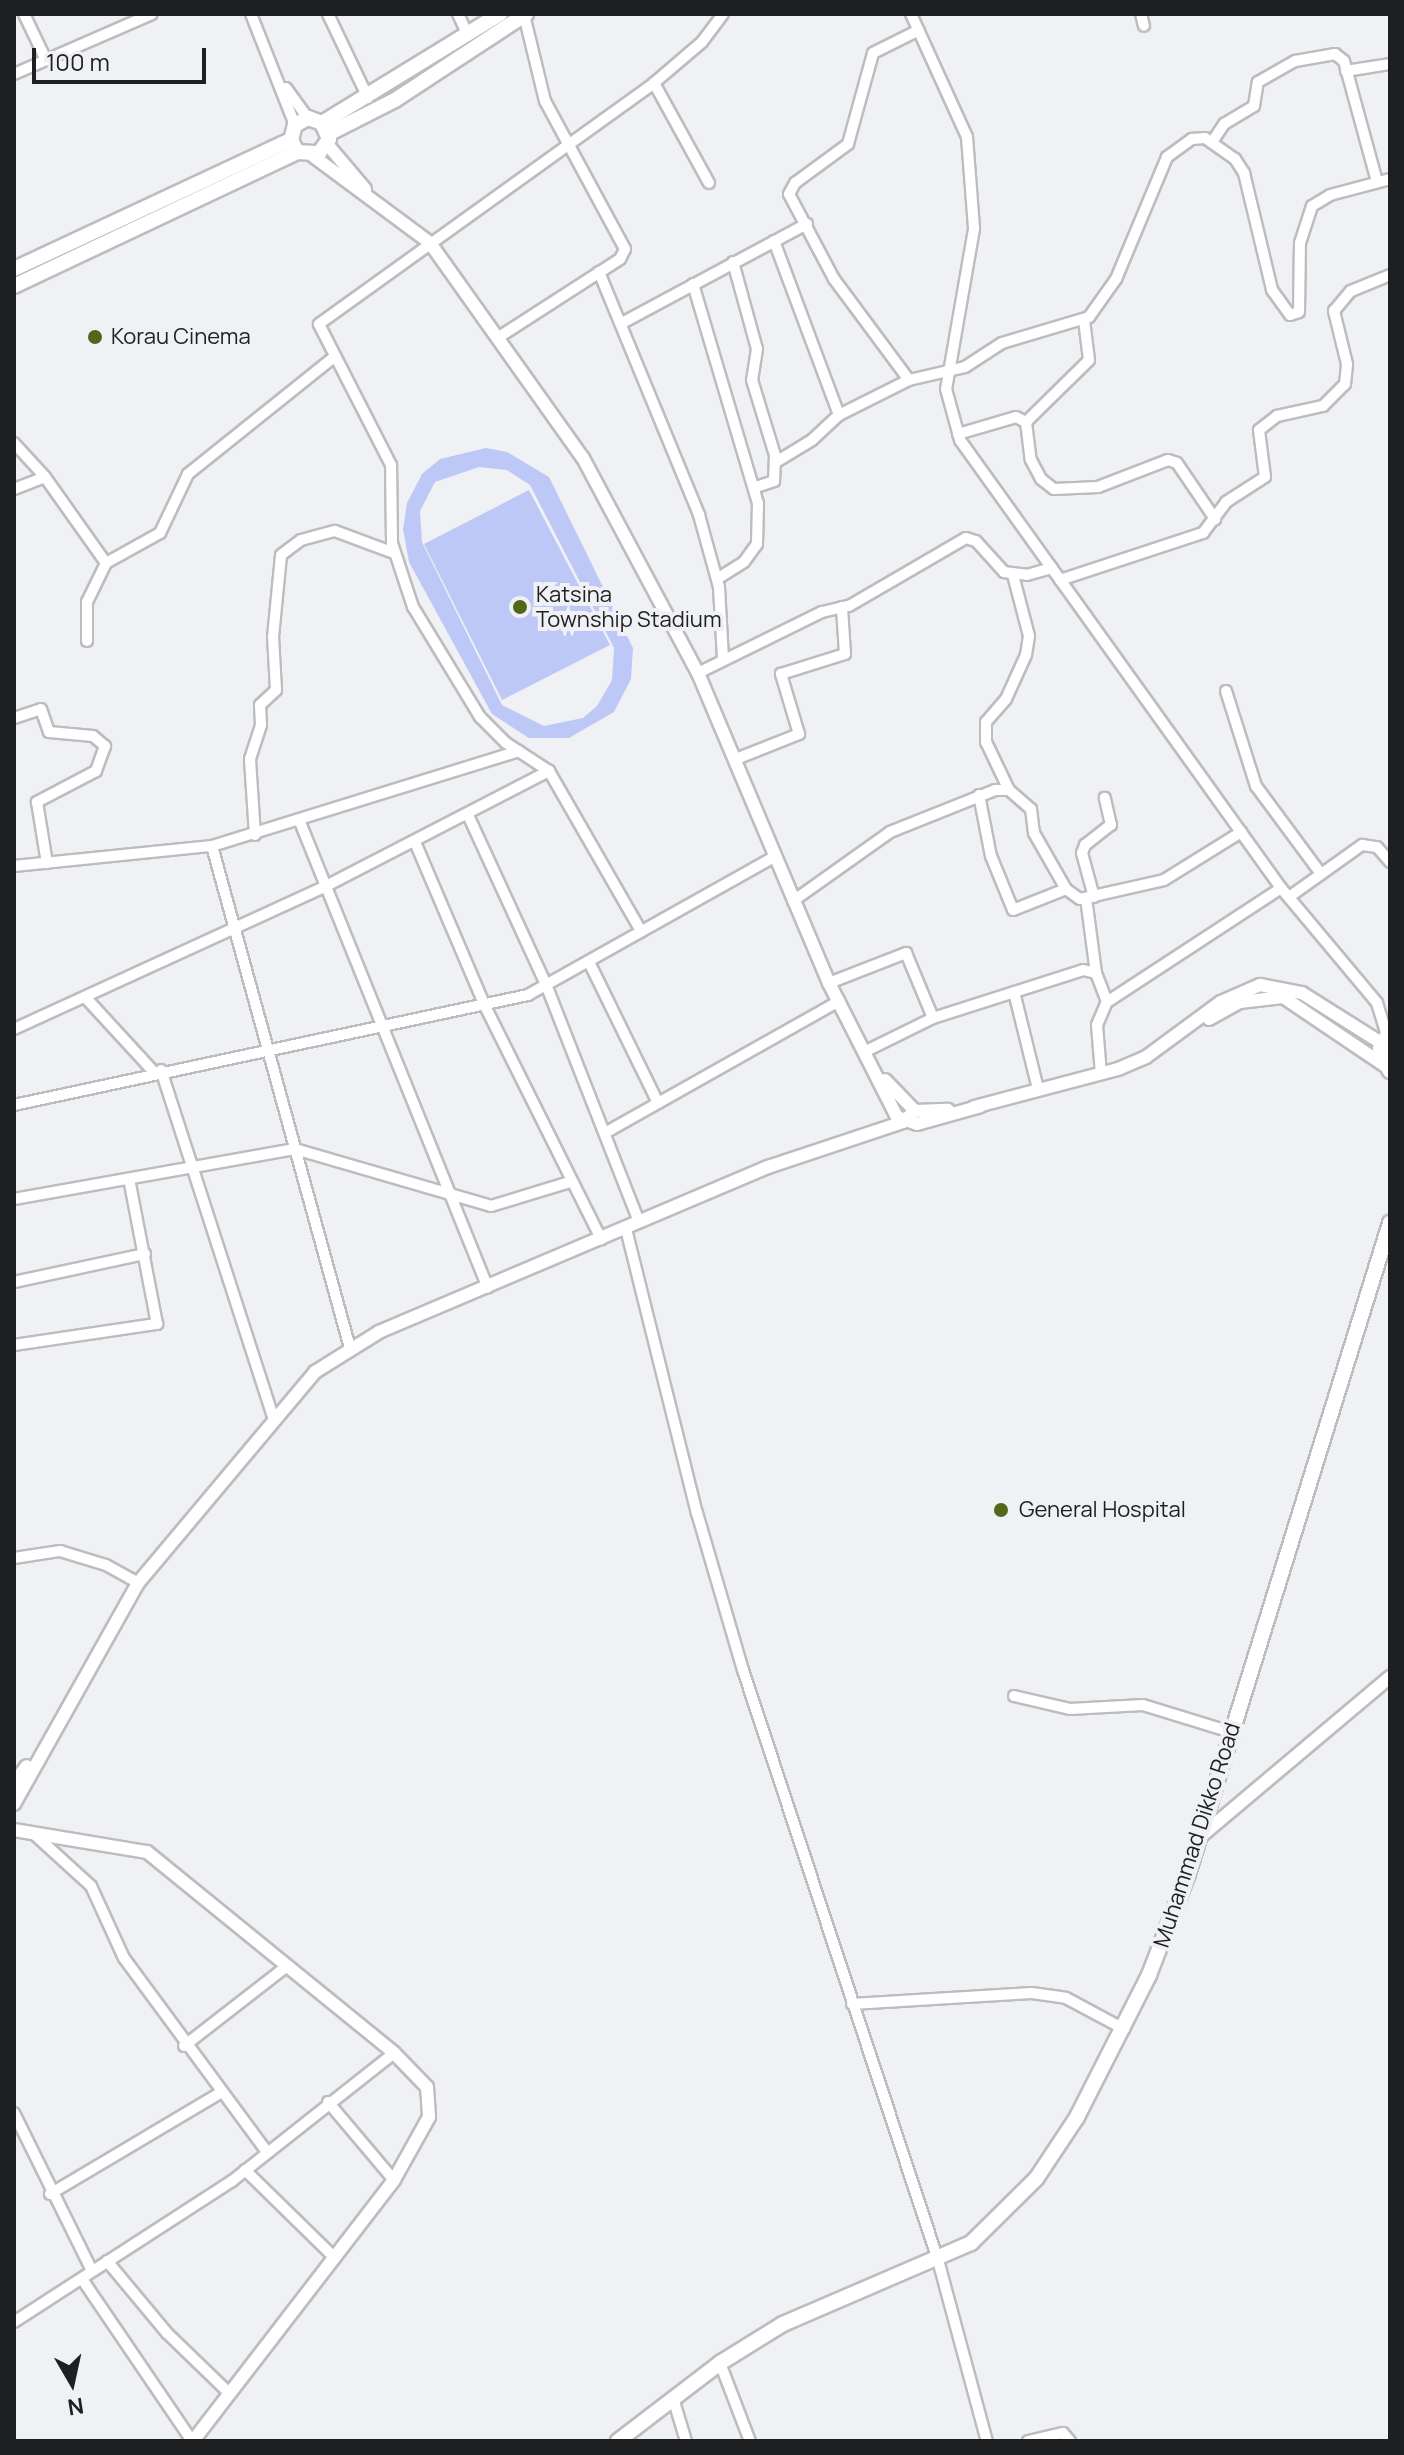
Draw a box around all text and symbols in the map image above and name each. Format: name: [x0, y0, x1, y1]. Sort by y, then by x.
scale bar: [36, 32, 210, 82]
text: 100 m: [46, 45, 110, 78]
place label: Korau Cinema: [111, 324, 251, 350]
marker: Korau Cinema: [86, 328, 104, 346]
place label: Katsina Township Stadium: [536, 581, 722, 632]
marker: Katsina Township Stadium: [511, 598, 529, 616]
place label: General Hospital: [1019, 1497, 1186, 1523]
marker: General Hospital: [990, 1499, 1012, 1521]
street label: Muhammad Dikko Road: [1148, 1719, 1246, 1951]
north arrow: [32, 2343, 112, 2423]
text: N: [66, 2391, 86, 2423]

